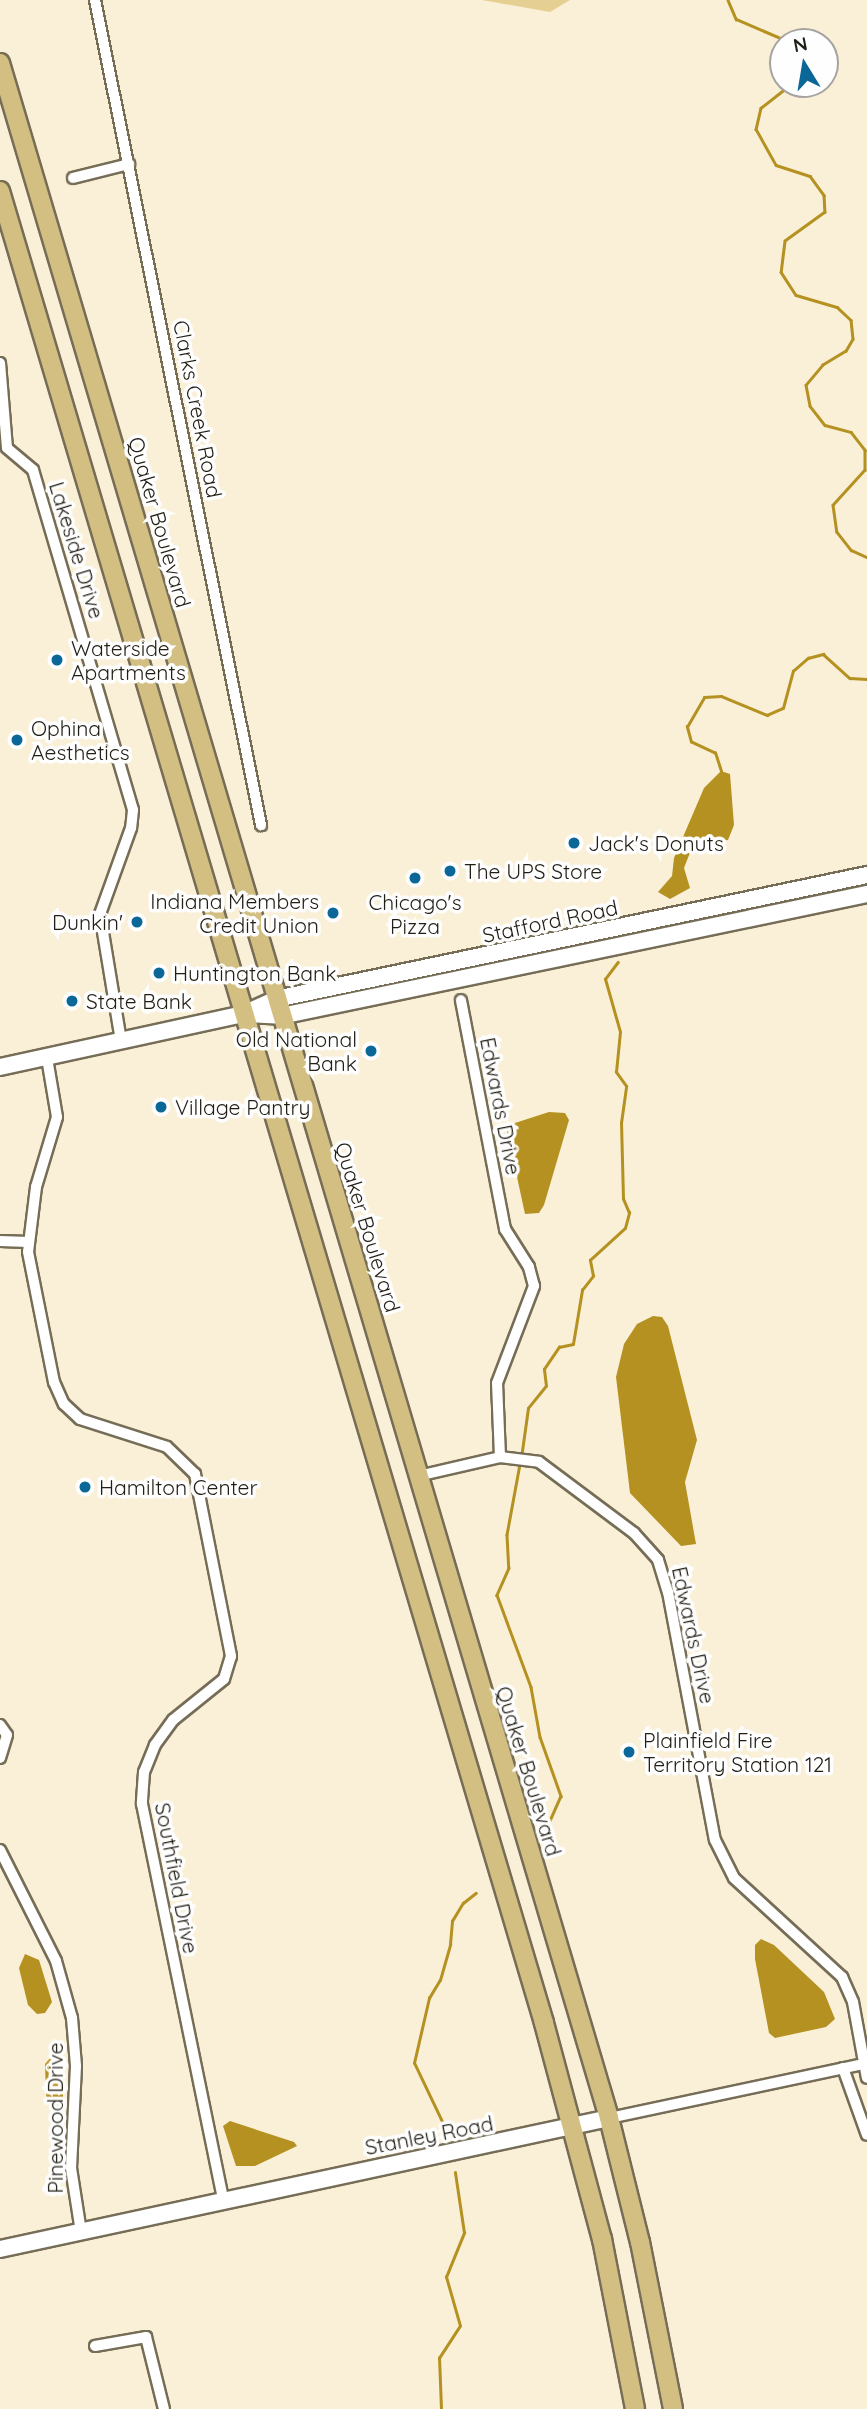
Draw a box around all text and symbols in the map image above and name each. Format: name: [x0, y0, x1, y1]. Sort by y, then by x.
north arrow: [769, 28, 839, 98]
text: N: [791, 31, 810, 57]
street label: Clarks Creek Road: [168, 318, 228, 500]
street label: Quaker Boulevard: [124, 434, 196, 610]
street label: Lakeside Drive: [44, 479, 110, 621]
place label: Waterside Apartments: [71, 635, 186, 685]
marker: Waterside Apartments: [49, 652, 65, 668]
place label: Ophina Aesthetics: [31, 715, 130, 765]
marker: Ophina Aesthetics: [9, 732, 25, 748]
place label: Jack's Donuts: [588, 830, 724, 856]
marker: Jack's Donuts: [566, 835, 582, 851]
place label: The UPS Store: [464, 858, 602, 884]
marker: The UPS Store: [442, 863, 458, 879]
marker: Chicago's Pizza: [407, 870, 423, 886]
place label: Indiana Members Credit Union: [150, 888, 319, 938]
place label: Chicago's Pizza: [368, 889, 462, 939]
street label: Stafford Road: [480, 894, 620, 948]
marker: Indiana Members Credit Union: [325, 905, 341, 921]
place label: Dunkin': [52, 909, 123, 935]
marker: Dunkin': [129, 914, 145, 930]
place label: Huntington Bank: [173, 960, 336, 986]
marker: Huntington Bank: [151, 965, 167, 981]
place label: State Bank: [86, 988, 192, 1014]
marker: State Bank: [64, 993, 80, 1009]
place label: Old National Bank: [236, 1026, 357, 1076]
street label: Edwards Drive: [475, 1035, 527, 1177]
marker: Old National Bank: [363, 1043, 379, 1059]
place label: Village Pantry: [175, 1094, 311, 1120]
marker: Village Pantry: [153, 1099, 169, 1115]
street label: Quaker Boulevard: [330, 1139, 406, 1315]
place label: Hamilton Center: [99, 1474, 258, 1500]
marker: Hamilton Center: [77, 1479, 93, 1495]
street label: Edwards Drive: [667, 1564, 721, 1706]
street label: Quaker Boulevard: [491, 1683, 567, 1859]
place label: Plainfield Fire Territory Station 121: [643, 1727, 832, 1777]
marker: Plainfield Fire Territory Station 121: [621, 1744, 637, 1760]
street label: Southfield Drive: [150, 1800, 204, 1956]
street label: Pinewood Drive: [42, 2042, 68, 2194]
street label: Stanley Road: [363, 2110, 495, 2160]

